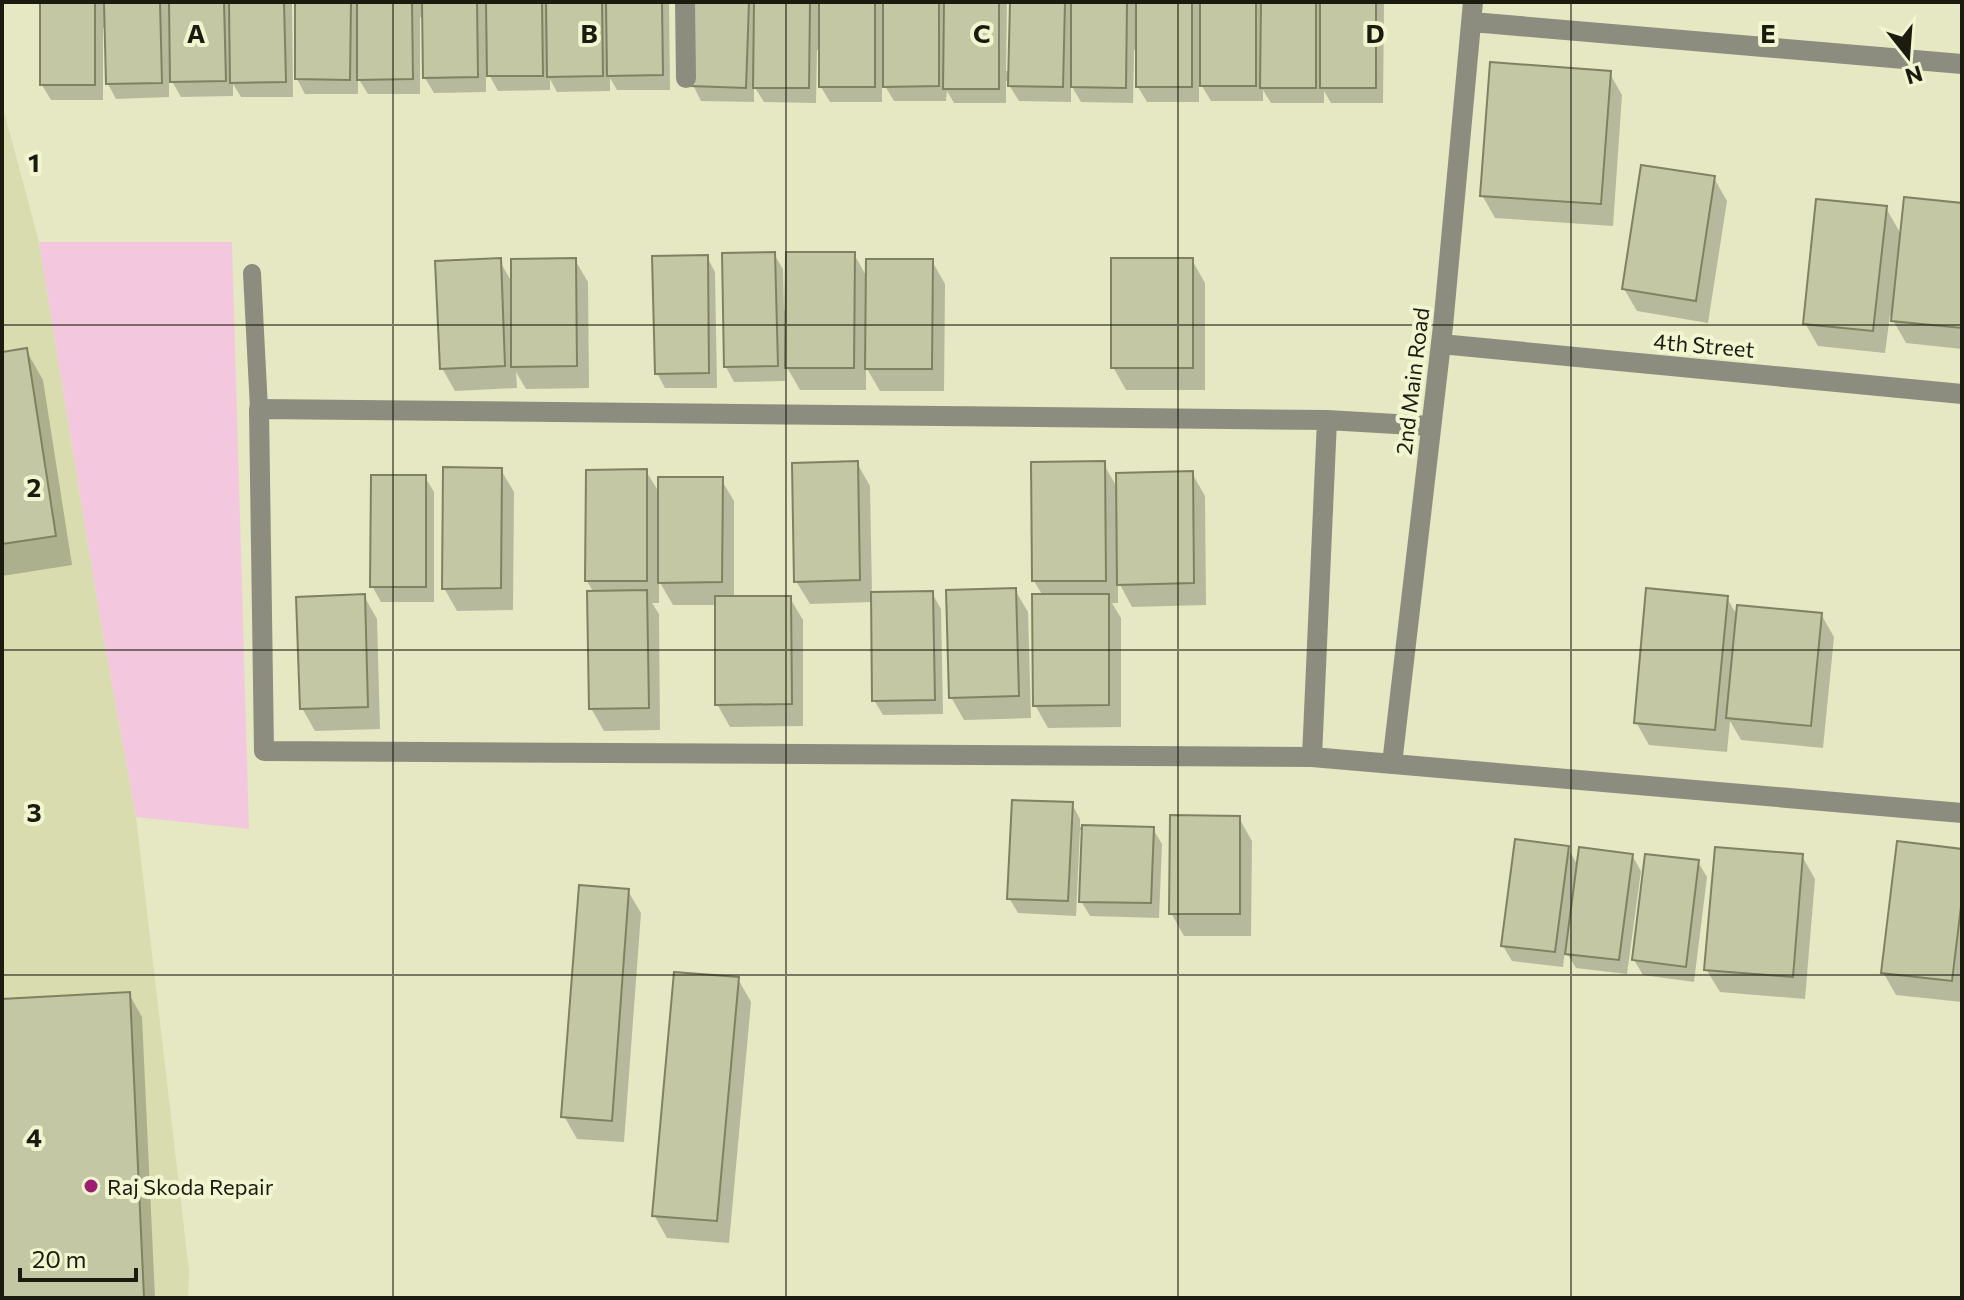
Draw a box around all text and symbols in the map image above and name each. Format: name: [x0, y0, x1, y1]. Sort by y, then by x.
north arrow: [1868, 16, 1948, 96]
text: A: [187, 17, 206, 48]
text: B: [580, 17, 598, 48]
text: C: [973, 17, 991, 48]
text: D: [1365, 17, 1385, 48]
text: E: [1760, 17, 1776, 48]
text: N: [1902, 60, 1926, 91]
text: 1: [28, 146, 40, 177]
street label: 2nd Main Road: [1390, 306, 1434, 456]
street label: 4th Street: [1652, 327, 1756, 363]
text: 2: [27, 471, 41, 502]
text: 3: [26, 796, 42, 827]
text: 4: [26, 1121, 42, 1152]
place label: Raj Skoda Repair: [107, 1173, 274, 1200]
marker: Raj Skoda Repair: [82, 1177, 100, 1195]
scale bar: [20, 1232, 136, 1282]
text: 20 m: [32, 1244, 86, 1273]

